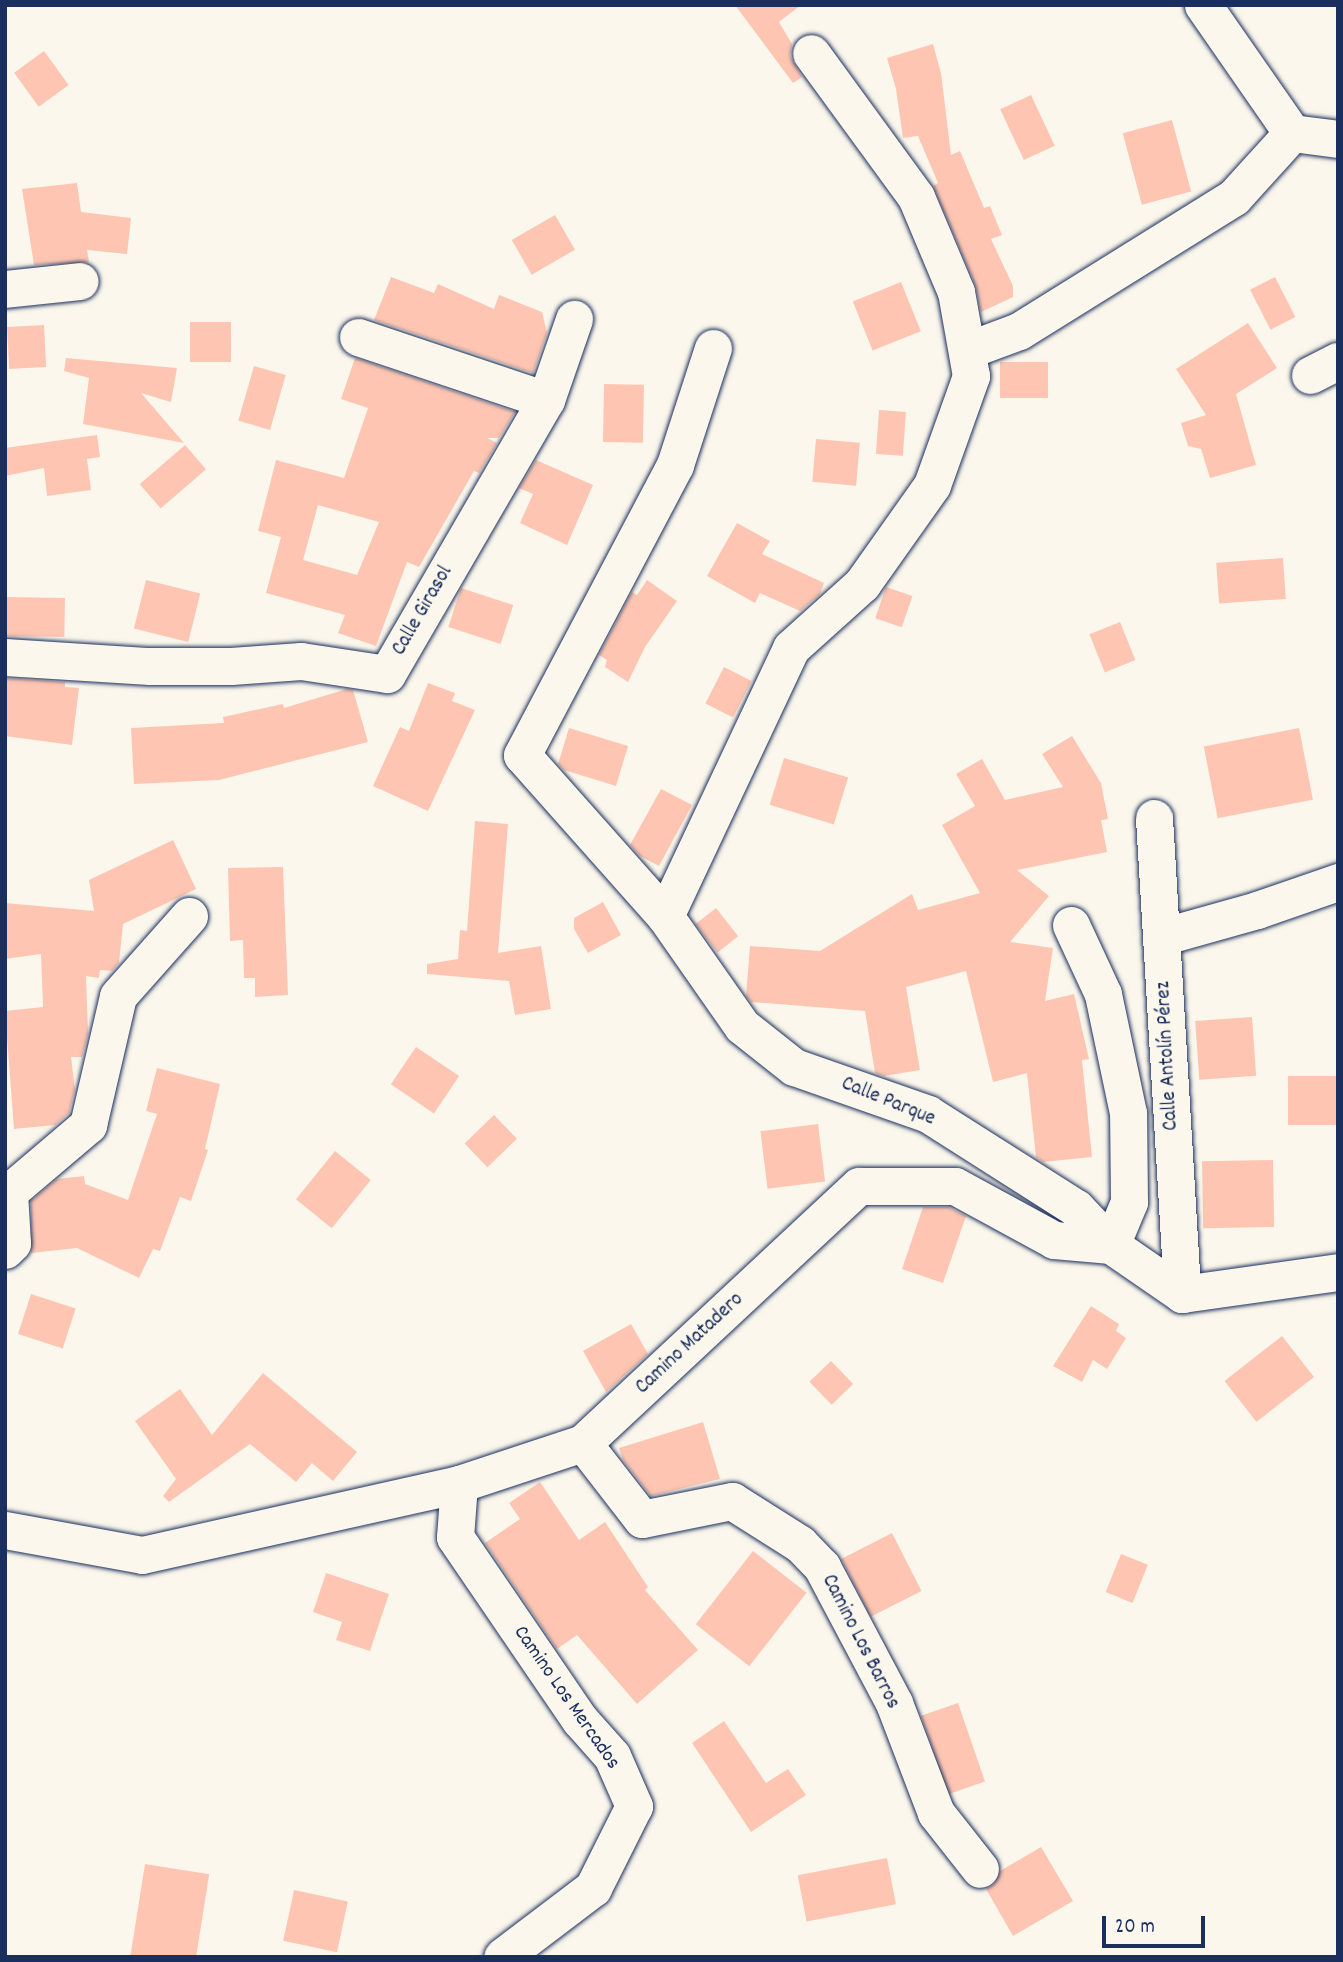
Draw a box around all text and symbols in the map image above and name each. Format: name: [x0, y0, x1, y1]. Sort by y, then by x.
street label: Calle Girasol: [387, 562, 459, 660]
street label: Calle Antolín Pérez: [1152, 981, 1184, 1131]
street label: Calle Parque: [837, 1072, 939, 1132]
street label: Camino Matadero: [631, 1288, 749, 1400]
street label: Camino Los Barros: [815, 1571, 905, 1713]
street label: Camino Los Mercados: [507, 1621, 625, 1775]
scale bar: [1105, 1902, 1208, 1946]
text: 20 m: [1115, 1913, 1155, 1943]

